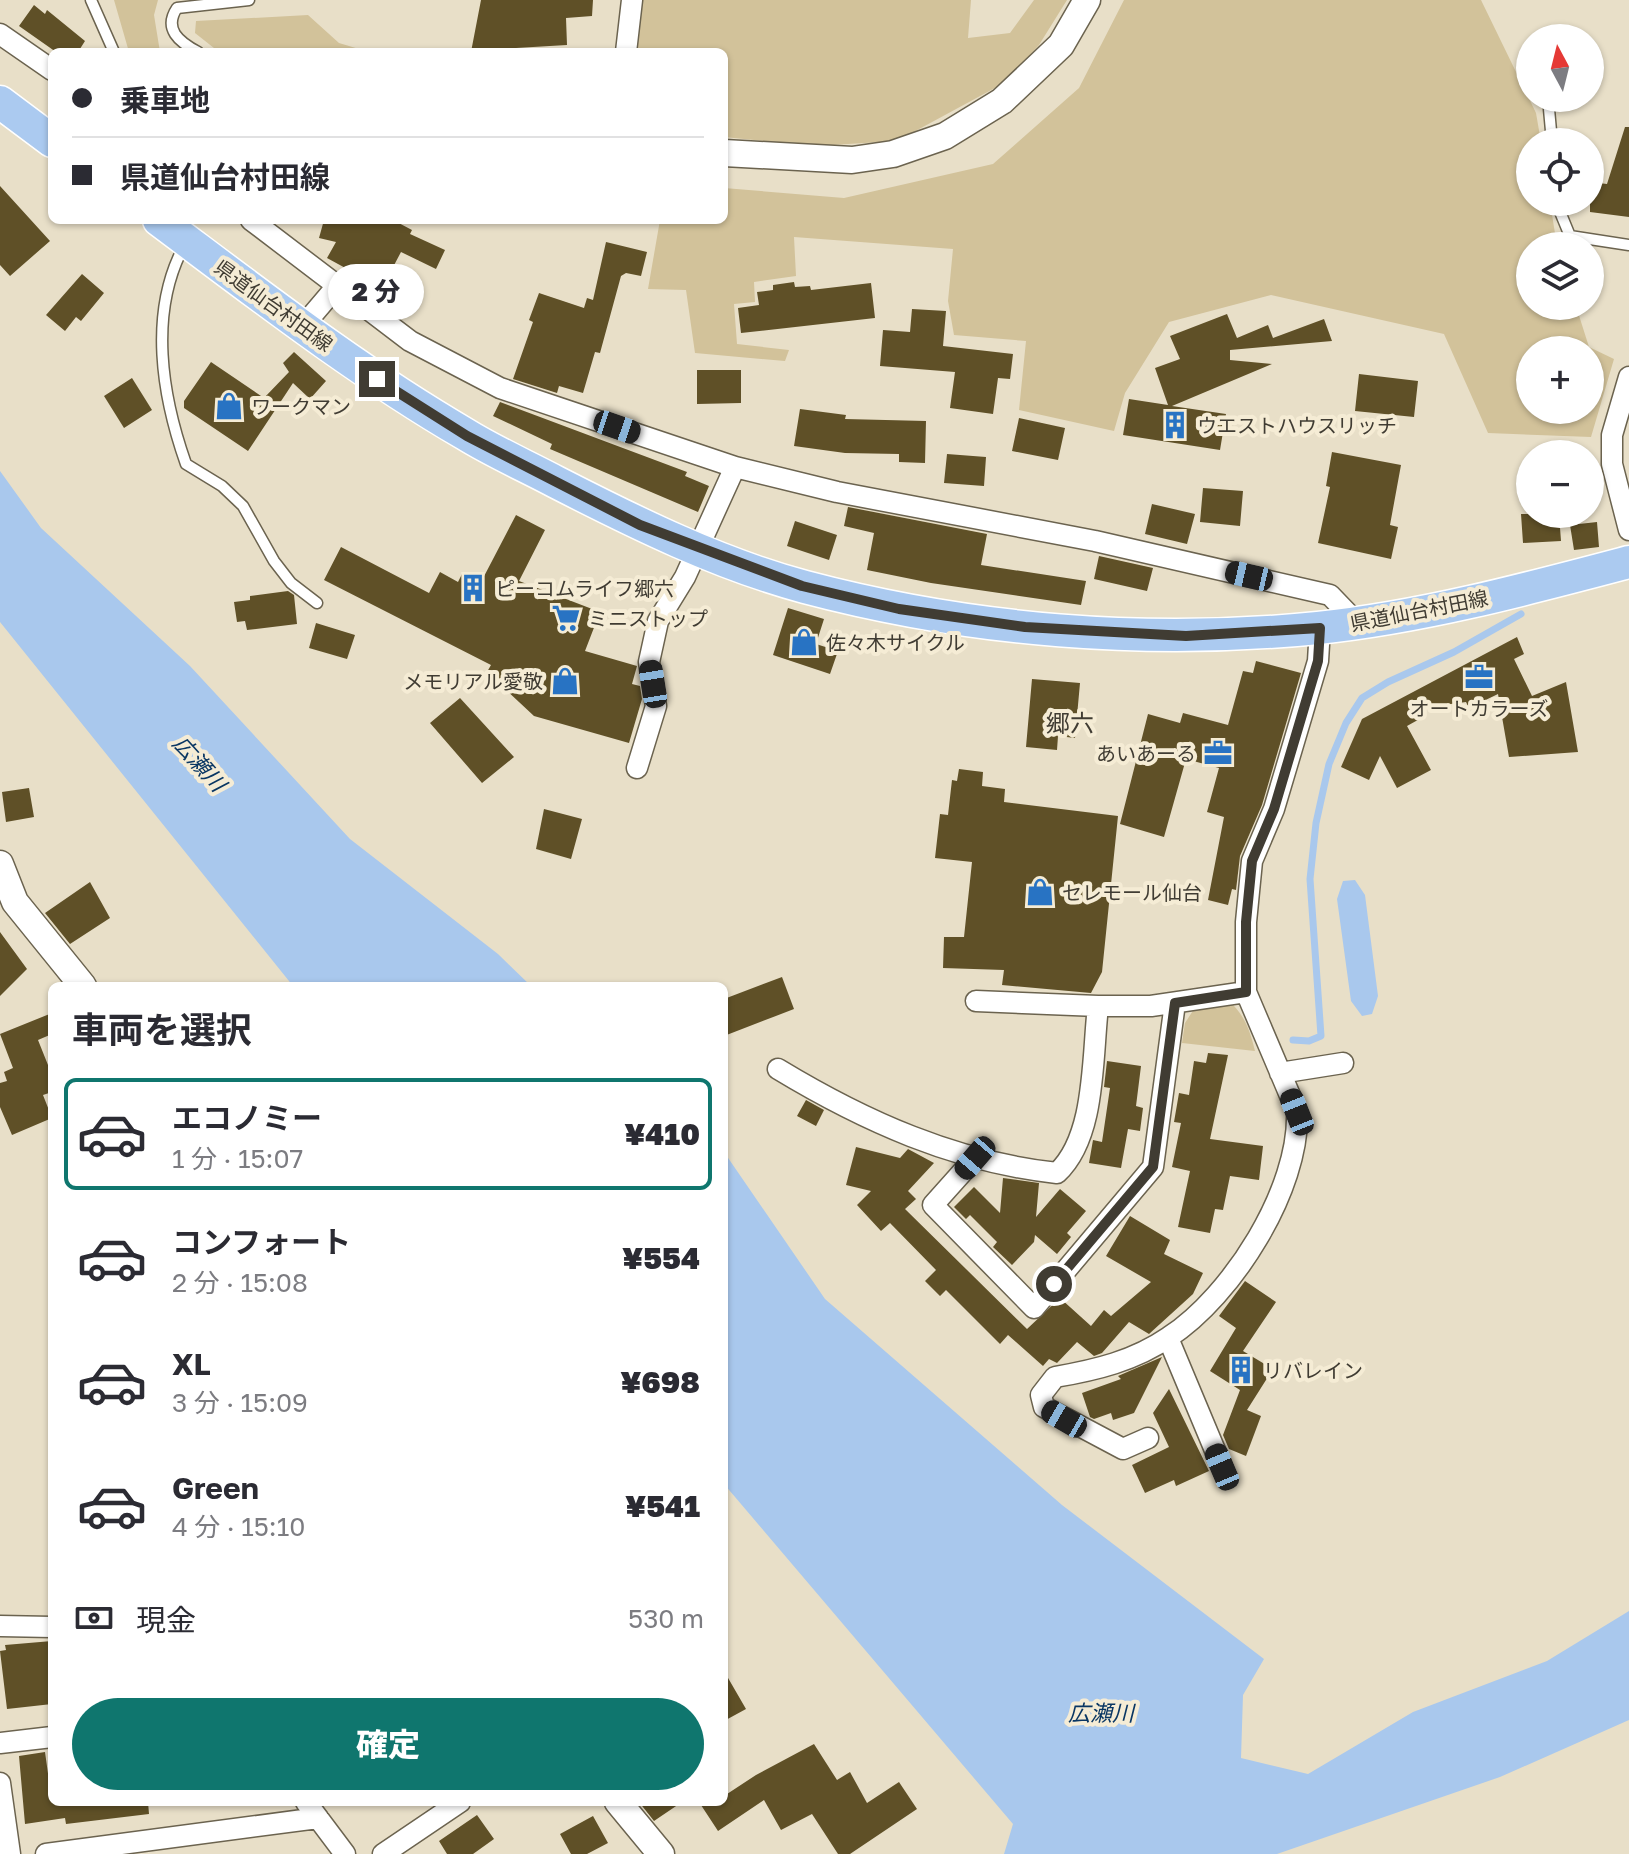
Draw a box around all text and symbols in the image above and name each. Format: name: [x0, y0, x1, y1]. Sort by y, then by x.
north arrow: [1516, 24, 1604, 112]
map controls: [1516, 24, 1604, 528]
text: 乗車地: [120, 82, 210, 118]
button: locate: [1516, 128, 1604, 216]
text: 県道仙台村田線: [120, 159, 330, 195]
button: layers: [1516, 232, 1604, 320]
street label: 県道仙台村田線: [210, 254, 338, 356]
callout: 2 分: [329, 263, 425, 319]
text: 2 分: [352, 276, 400, 307]
button: +: [1516, 336, 1604, 424]
route end: [359, 361, 395, 397]
shop icon: ワークマン: [214, 391, 244, 421]
place label: ワークマン: [251, 394, 351, 418]
car: [590, 408, 644, 446]
building icon: ウエストハウスリッチ: [1160, 410, 1190, 440]
place label: ウエストハウスリッチ: [1197, 413, 1397, 437]
button: −: [1516, 440, 1604, 528]
car: [1223, 559, 1275, 593]
building icon: ピーコムライフ郷六: [458, 573, 488, 603]
place label: ピーコムライフ郷六: [495, 576, 674, 600]
street label: 県道仙台村田線: [1348, 585, 1490, 635]
supermarket icon: ミニストップ: [551, 603, 581, 633]
place label: ミニストップ: [588, 606, 708, 630]
shop icon: 佐々木サイクル: [789, 627, 819, 657]
place label: 佐々木サイクル: [826, 630, 965, 654]
car: [637, 658, 669, 710]
office icon: オートカラーズ: [1464, 662, 1494, 692]
shop icon: メモリアル愛敬: [550, 666, 580, 696]
place label: メモリアル愛敬: [403, 669, 543, 693]
place label: オートカラーズ: [1410, 696, 1549, 720]
district label: 郷六: [1046, 708, 1094, 737]
water label: 広瀬川: [168, 729, 233, 798]
office icon: あいあーる: [1203, 738, 1233, 768]
place label: あいあーる: [1096, 741, 1196, 765]
shop icon: セレモール仙台: [1025, 877, 1055, 907]
place label: セレモール仙台: [1062, 880, 1202, 904]
text: 車両を選択: [72, 1008, 252, 1051]
car: [1277, 1085, 1317, 1139]
icon: car: [76, 1098, 148, 1170]
text: エコノミー: [172, 1100, 322, 1136]
text: ¥410: [624, 1116, 700, 1152]
car: [950, 1132, 1000, 1184]
text: 1 分 · 15:07: [172, 1143, 303, 1174]
icon: car: [76, 1222, 148, 1294]
text: コンフォート: [172, 1224, 351, 1260]
text: ¥554: [622, 1240, 700, 1276]
route start: [1036, 1266, 1072, 1302]
text: 2 分 · 15:08: [172, 1267, 308, 1298]
icon: car: [76, 1346, 148, 1418]
text: XL: [172, 1346, 211, 1382]
building icon: リバレイン: [1226, 1355, 1256, 1385]
place label: リバレイン: [1263, 1358, 1363, 1382]
text: ¥698: [620, 1364, 700, 1400]
text: 3 分 · 15:09: [172, 1387, 308, 1418]
car: [1037, 1397, 1091, 1441]
car: [1202, 1440, 1242, 1494]
icon: car: [76, 1470, 148, 1542]
text: Green: [172, 1470, 259, 1506]
text: ¥541: [625, 1488, 700, 1524]
text: 4 分 · 15:10: [172, 1511, 305, 1542]
icon: cash: [72, 1596, 116, 1640]
text: 現金: [136, 1602, 196, 1638]
text: 530 m: [628, 1603, 704, 1634]
button: 確定: [72, 1698, 704, 1790]
water label: 広瀬川: [1068, 1699, 1136, 1726]

